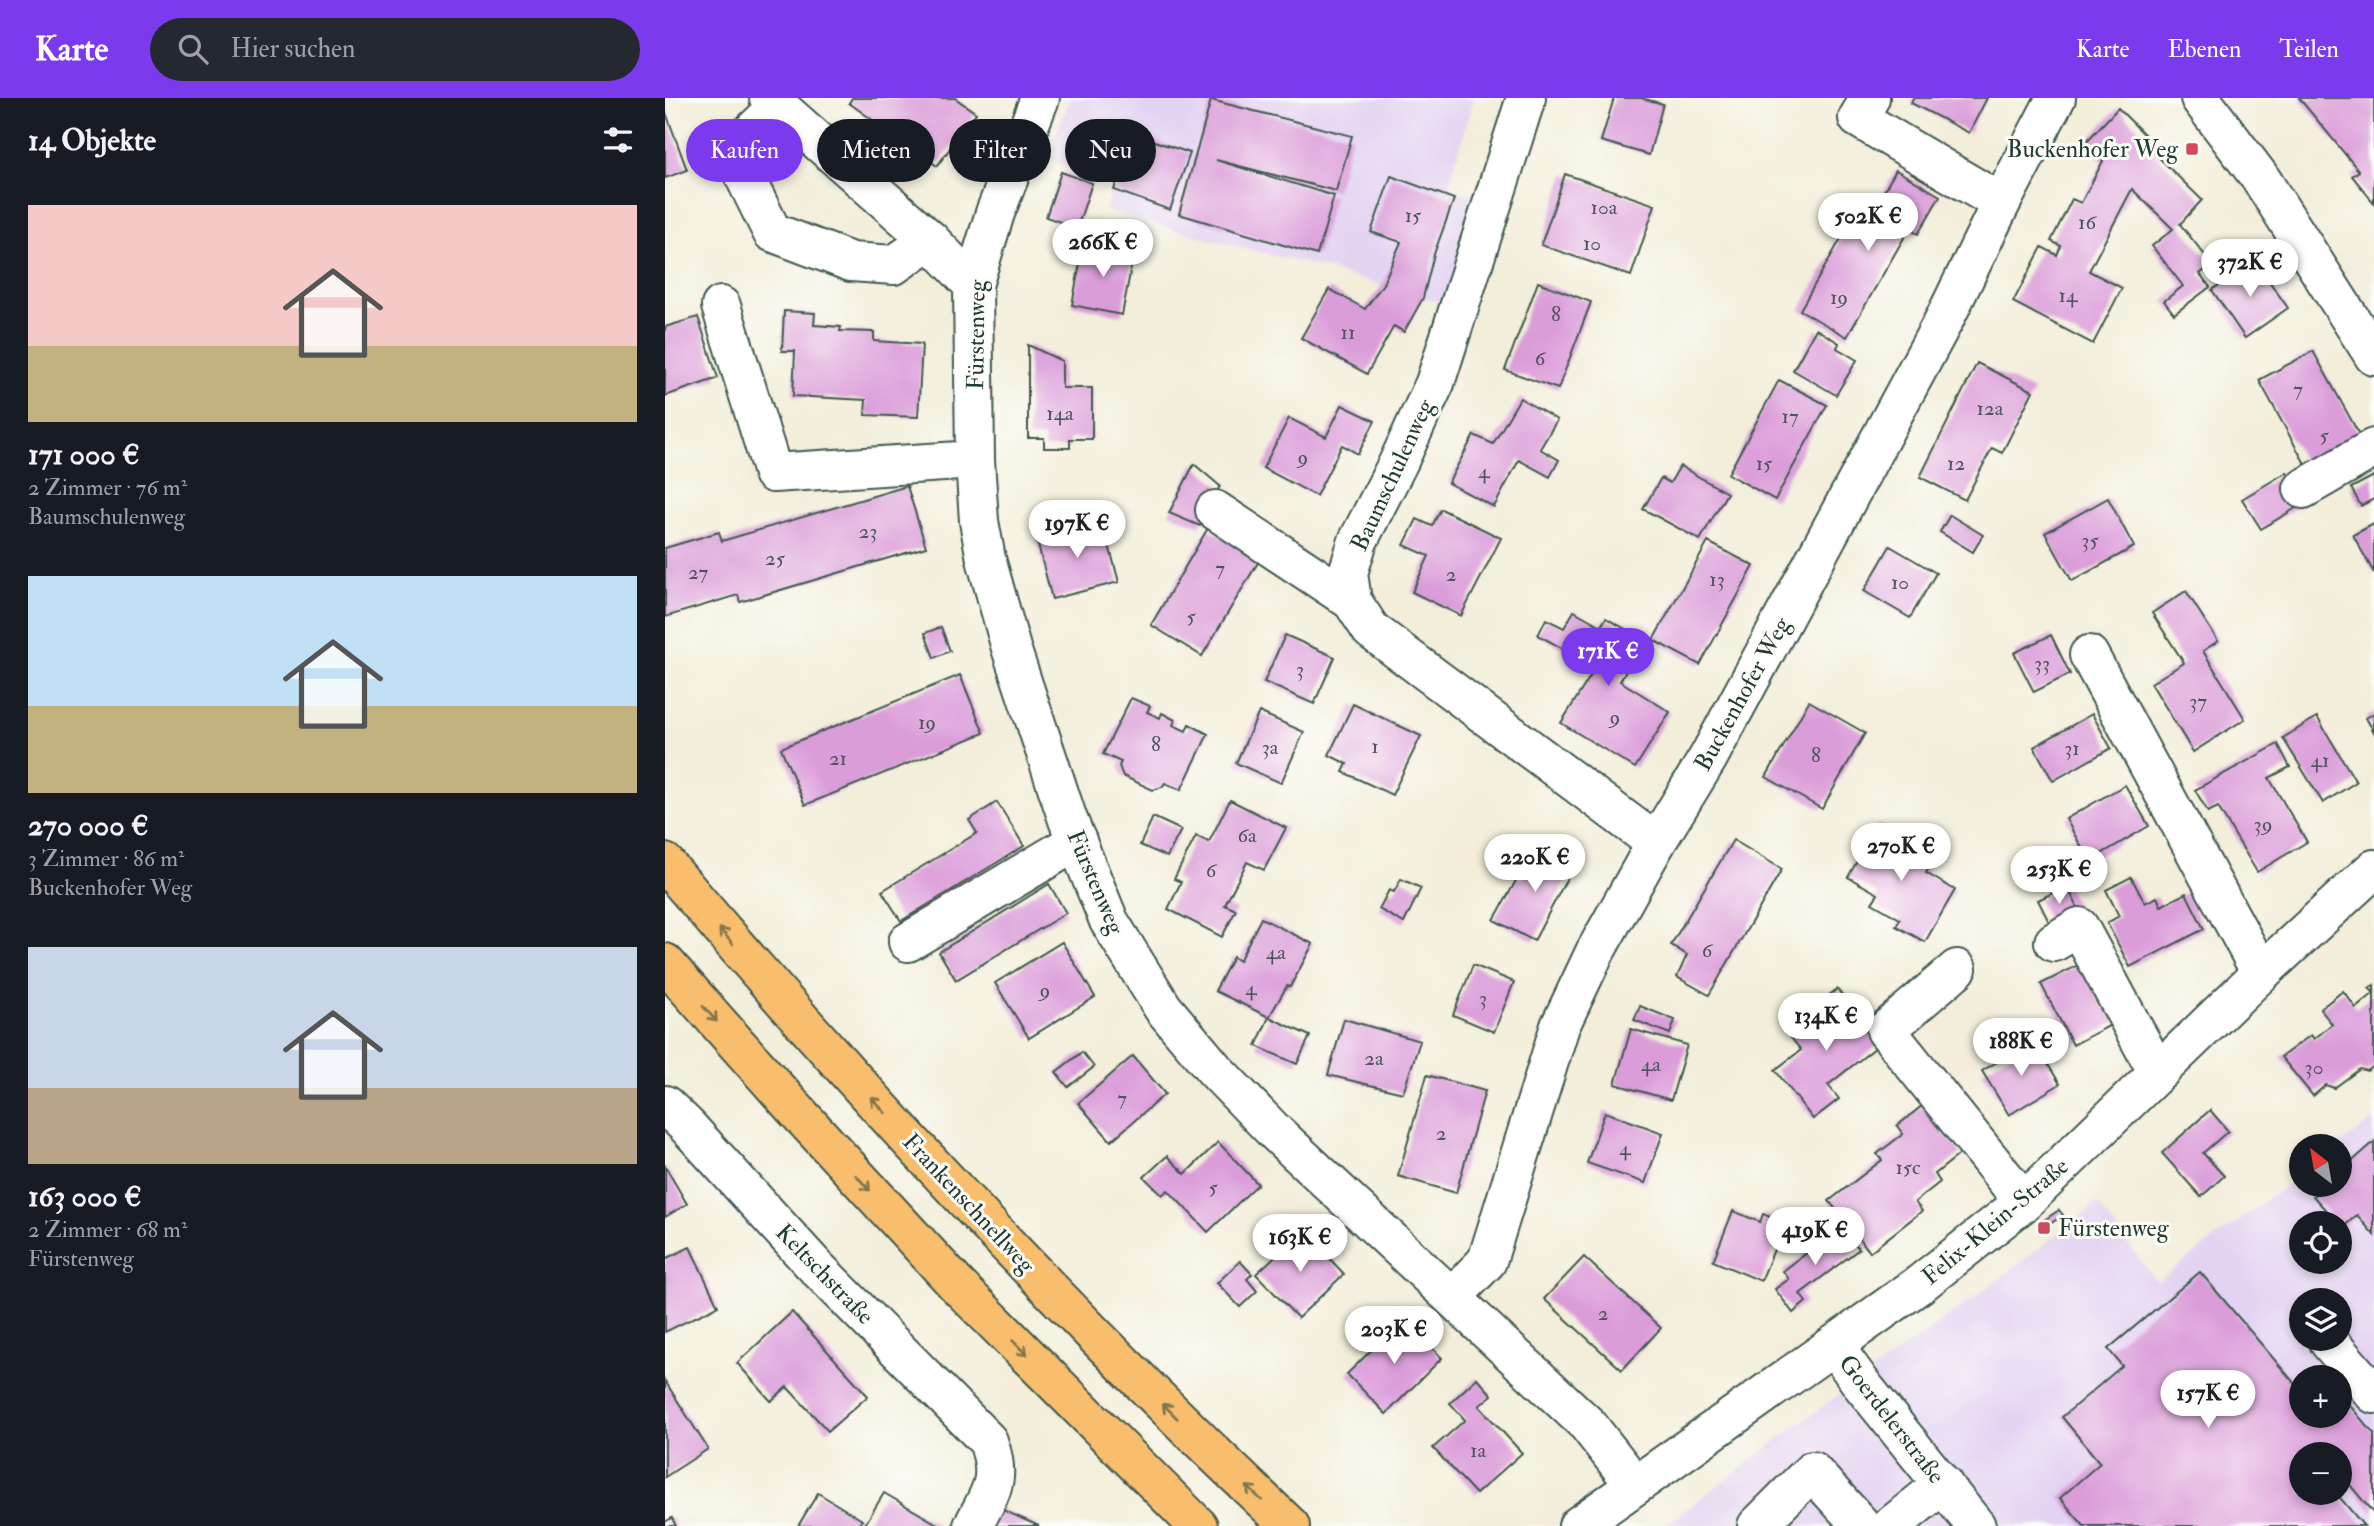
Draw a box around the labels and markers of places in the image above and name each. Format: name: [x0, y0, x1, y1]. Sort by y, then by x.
place label: Buckenhofer Weg: [2007, 134, 2179, 165]
marker: Buckenhofer Weg: [2184, 141, 2200, 157]
pin: 502K €: [1811, 194, 1925, 253]
pin: 266K €: [1046, 220, 1160, 279]
pin: 372K €: [2193, 240, 2307, 299]
pin: 197K €: [1020, 500, 1134, 560]
pin: 171K €: [1551, 628, 1665, 688]
pin: 270K €: [1844, 824, 1958, 883]
pin: 220K €: [1478, 834, 1592, 894]
pin: 253K €: [2002, 846, 2116, 906]
pin: 134K €: [1769, 993, 1883, 1053]
pin: 188K €: [1964, 1018, 2078, 1078]
pin: 419K €: [1758, 1208, 1872, 1267]
place label: Fürstenweg: [2058, 1213, 2170, 1244]
pin: 163K €: [1243, 1214, 1357, 1274]
marker: Fürstenweg: [2036, 1220, 2052, 1236]
pin: 203K €: [1337, 1306, 1451, 1366]
pin: 157K €: [2151, 1370, 2265, 1430]

